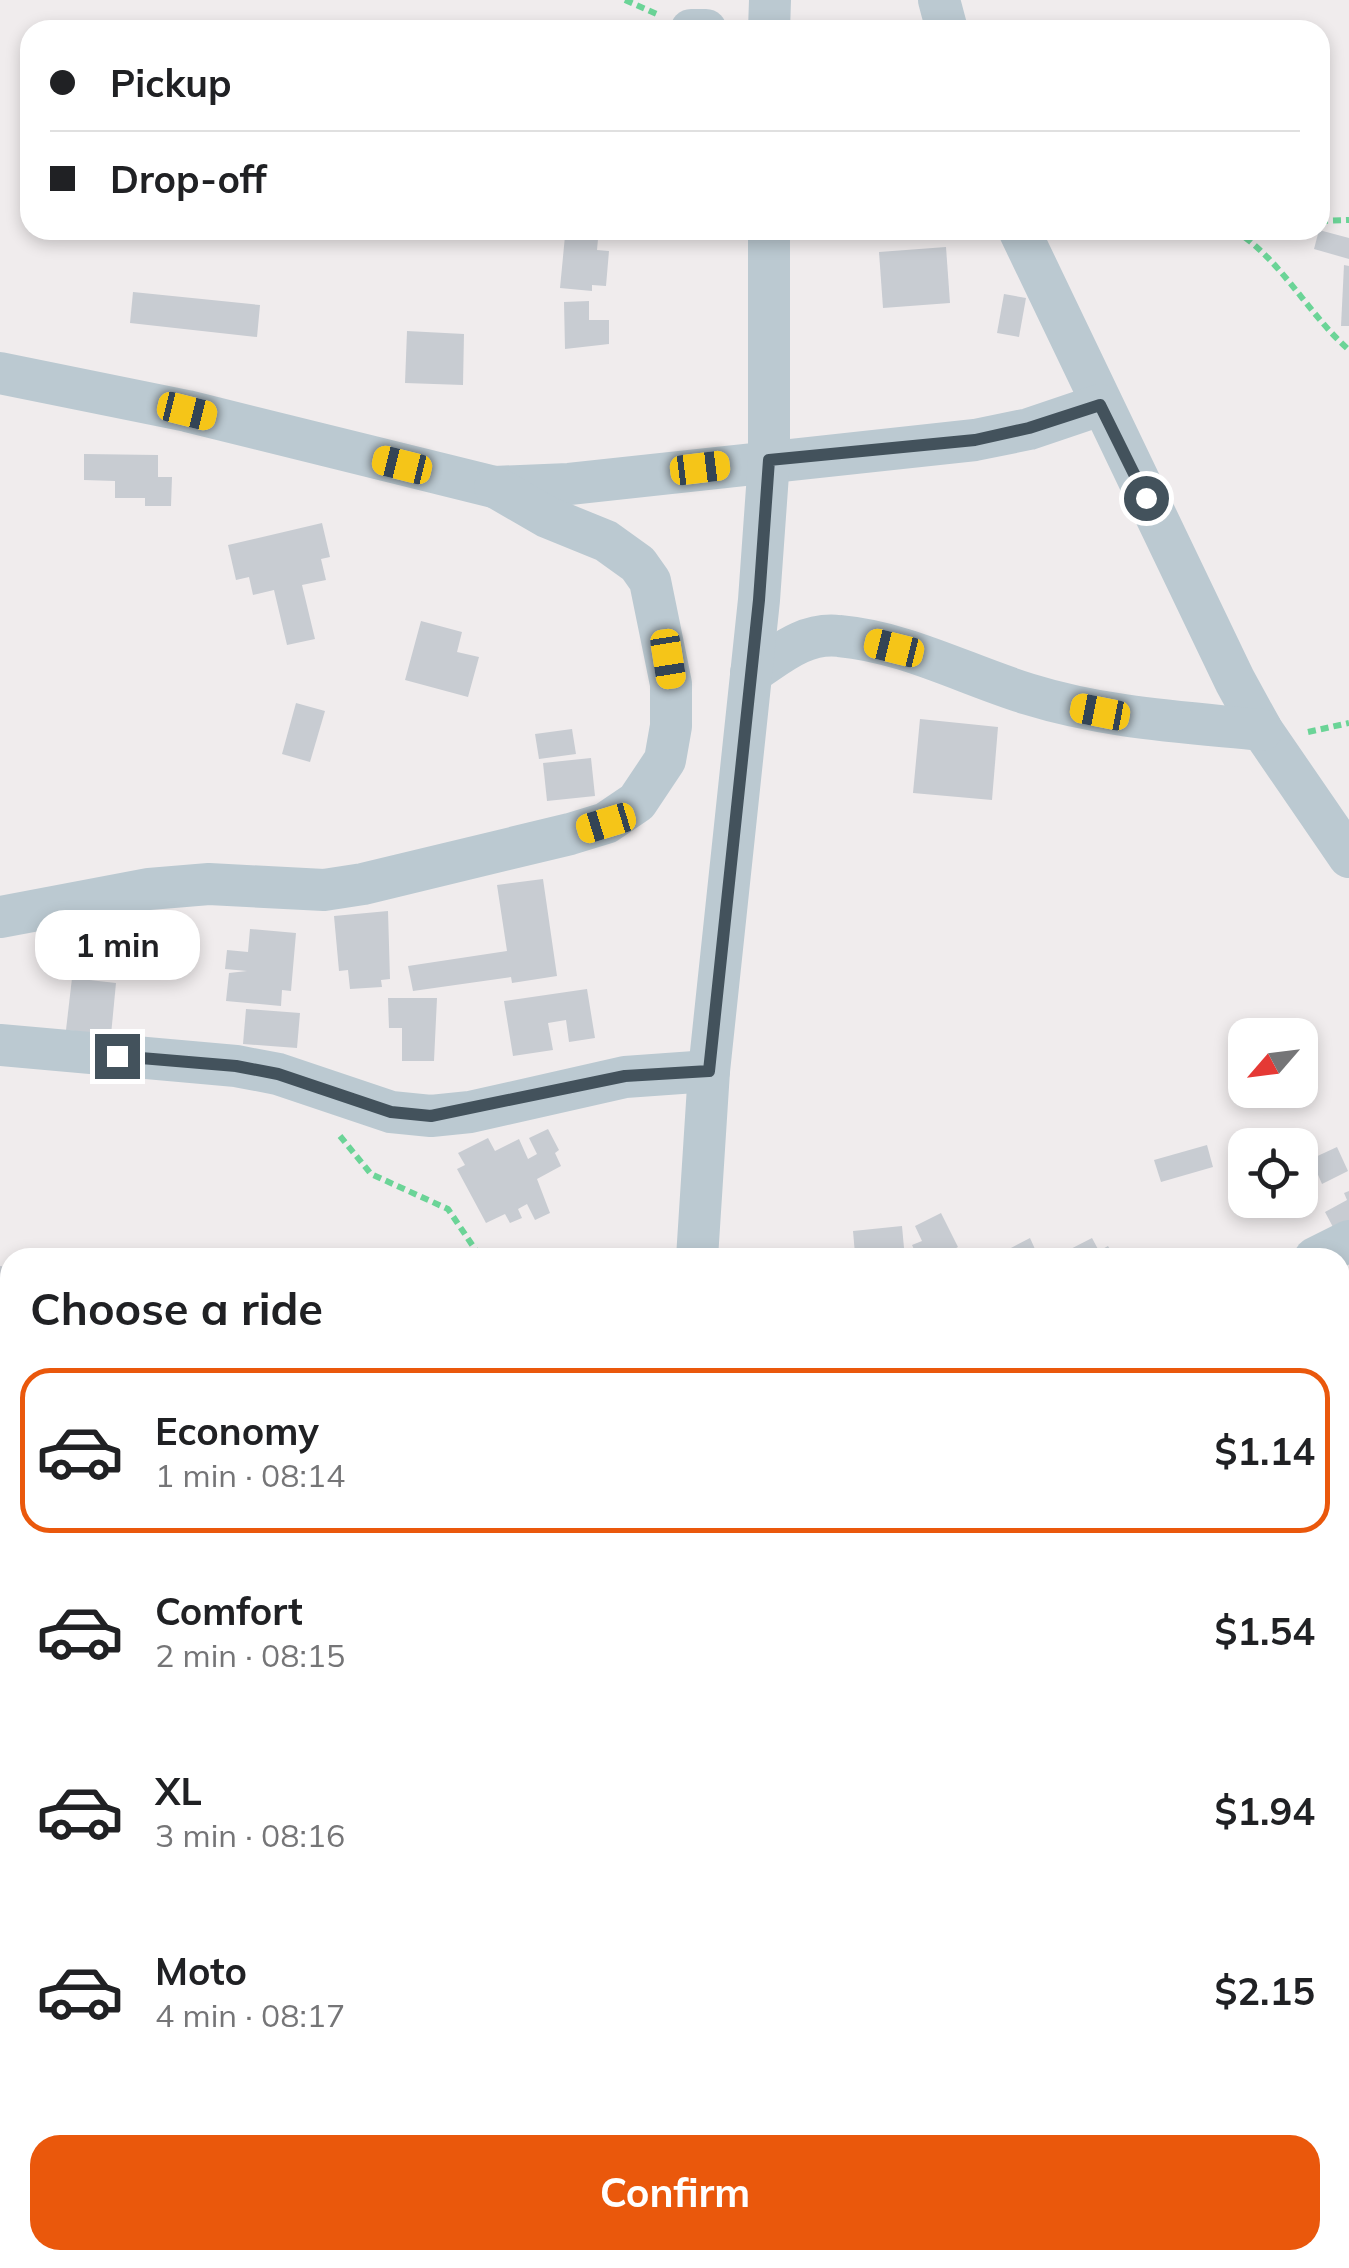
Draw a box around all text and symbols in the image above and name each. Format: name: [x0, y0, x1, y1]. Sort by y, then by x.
text: Pickup: [110, 59, 232, 107]
text: Drop-off: [110, 155, 267, 203]
car: [154, 389, 220, 433]
car: [369, 443, 435, 487]
car: [668, 449, 732, 487]
route start: [1124, 476, 1169, 521]
car: [861, 626, 927, 670]
car: [648, 627, 688, 691]
car: [1068, 692, 1132, 732]
car: [573, 800, 639, 846]
callout: 1 min: [34, 911, 200, 981]
text: 1 min: [75, 925, 160, 965]
north arrow: [1228, 1018, 1318, 1108]
map controls: [1228, 1018, 1318, 1218]
route end: [95, 1034, 140, 1079]
button: locate: [1228, 1128, 1318, 1218]
text: Choose a ride: [30, 1280, 323, 1336]
icon: car: [35, 1406, 125, 1496]
text: Economy: [155, 1407, 319, 1455]
text: $1.14: [1214, 1427, 1315, 1475]
text: 1 min · 08:14: [155, 1455, 345, 1495]
icon: car: [35, 1586, 125, 1676]
text: Comfort: [155, 1587, 303, 1635]
text: $1.54: [1214, 1607, 1315, 1655]
text: 2 min · 08:15: [155, 1635, 345, 1675]
icon: car: [35, 1766, 125, 1856]
text: XL: [155, 1767, 202, 1815]
text: $1.94: [1214, 1787, 1315, 1835]
text: 3 min · 08:16: [155, 1815, 345, 1855]
icon: car: [35, 1946, 125, 2036]
text: Moto: [155, 1947, 247, 1995]
text: $2.15: [1214, 1967, 1315, 2015]
text: 4 min · 08:17: [155, 1995, 345, 2035]
button: Confirm: [30, 2135, 1320, 2250]

